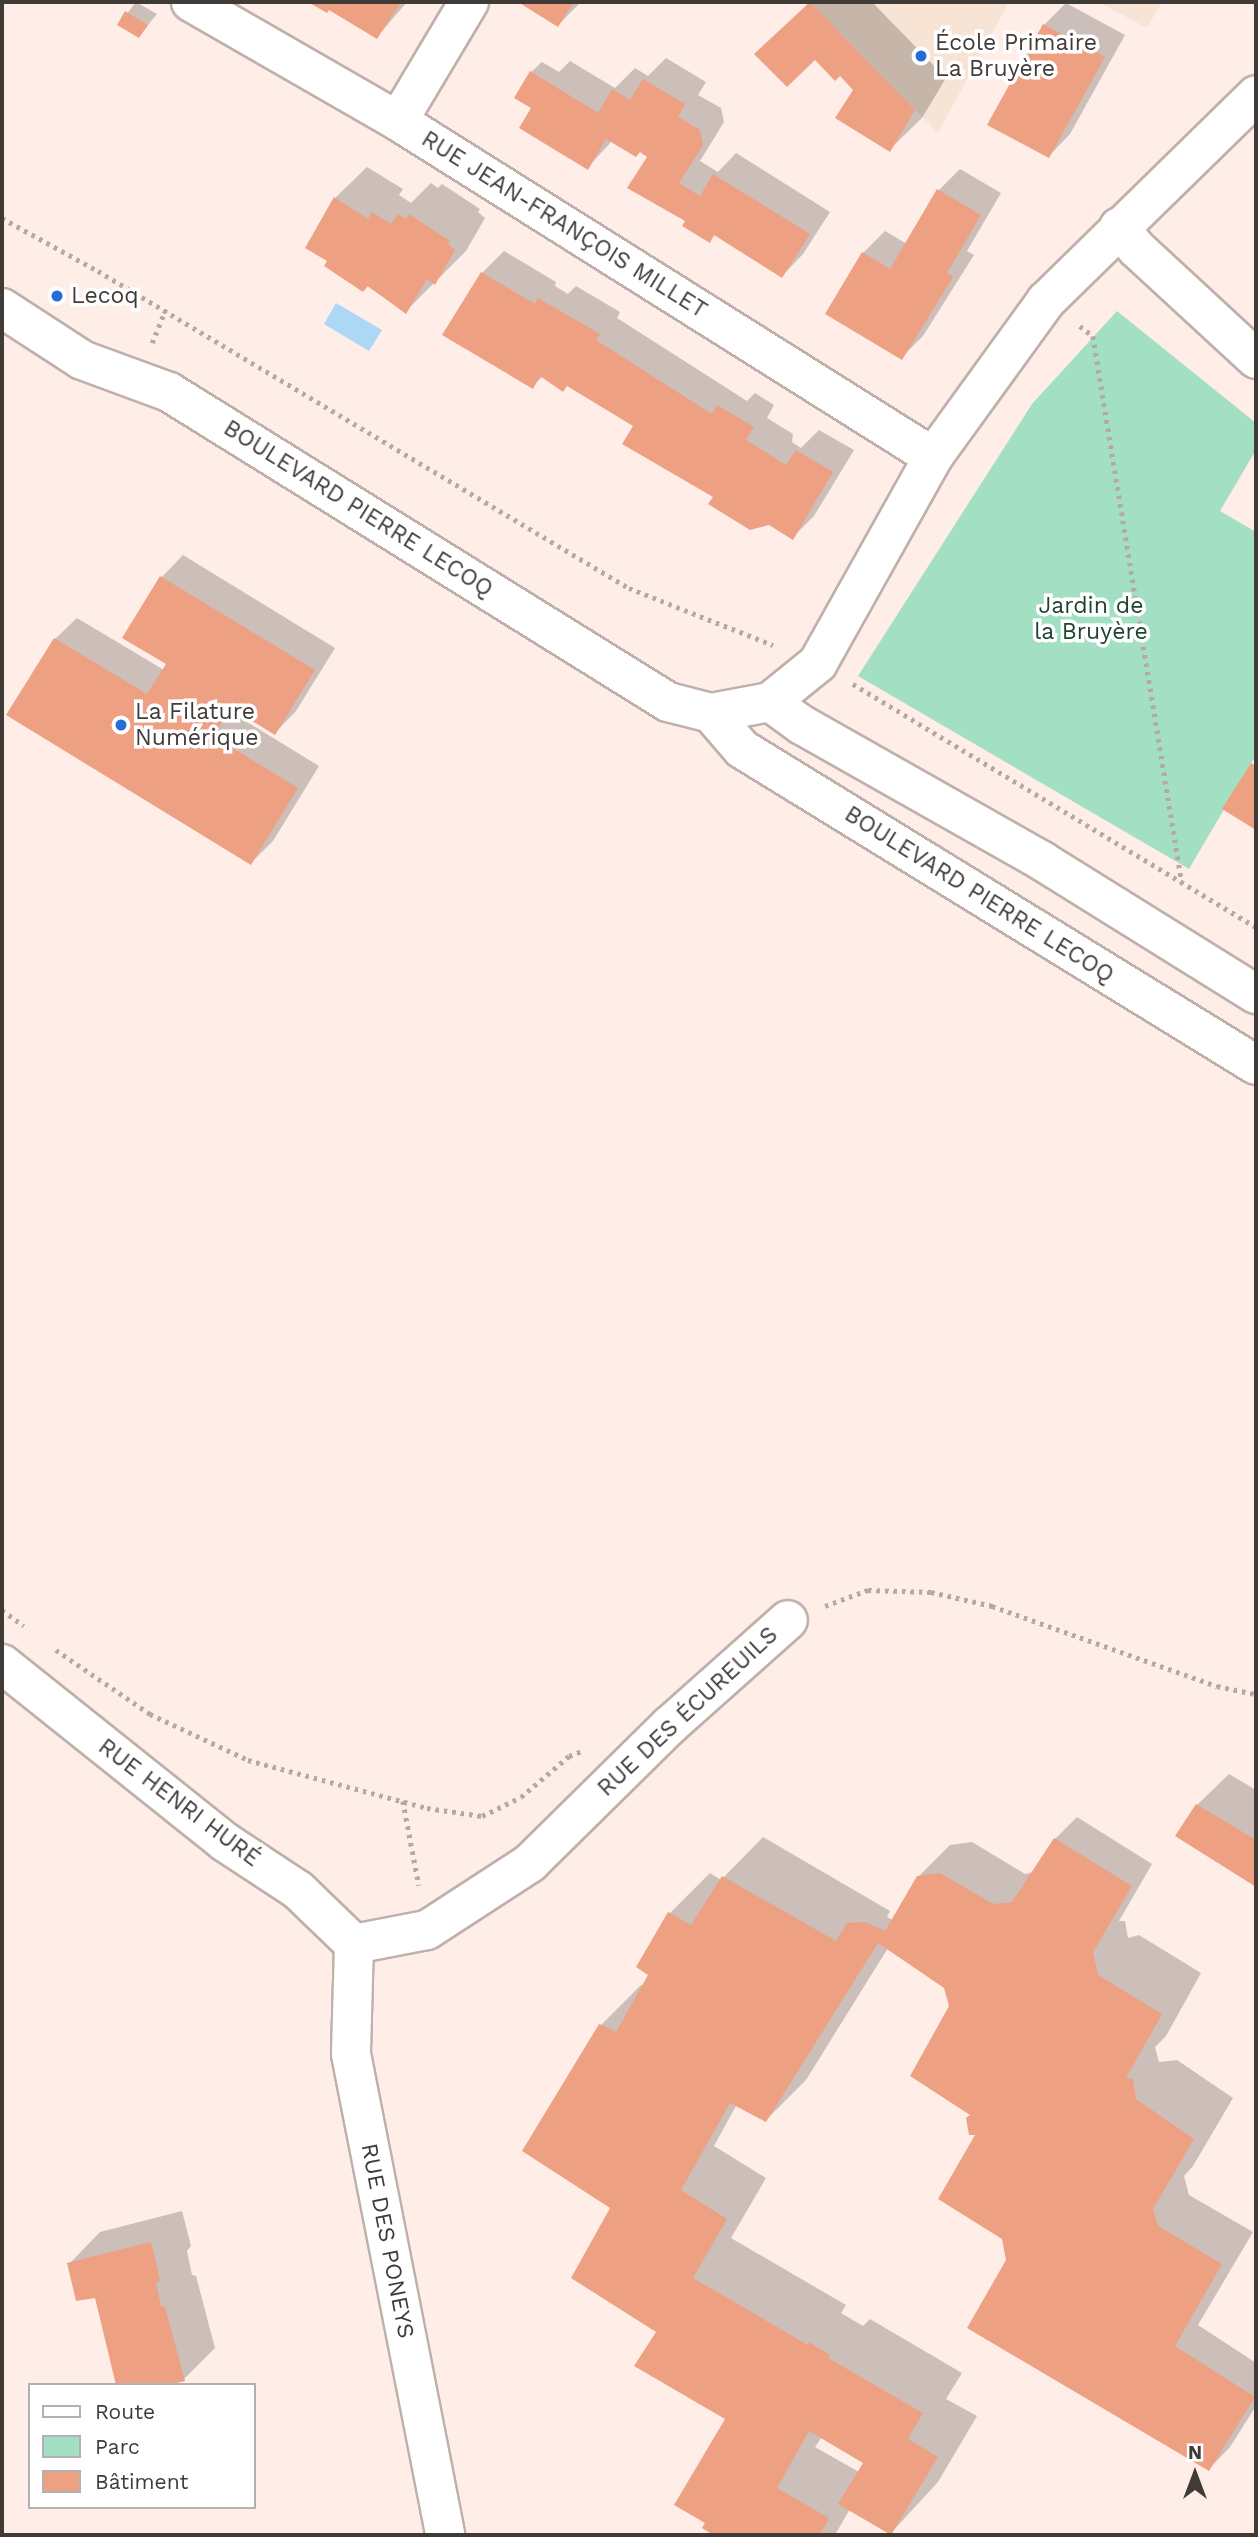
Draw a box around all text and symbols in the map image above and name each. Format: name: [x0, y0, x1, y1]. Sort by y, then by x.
place label: École Primaire La Bruyère: [935, 29, 1097, 83]
marker: École Primaire La Bruyère: [913, 48, 929, 64]
street label: RUE JEAN-FRANÇOIS MILLET: [416, 125, 712, 325]
place label: Lecoq: [71, 282, 139, 310]
marker: Lecoq: [49, 288, 65, 304]
street label: BOULEVARD PIERRE LECOQ: [218, 415, 498, 603]
park label: Jardin de la Bruyère: [1034, 592, 1148, 646]
place label: La Filature Numérique: [135, 698, 258, 752]
marker: La Filature Numérique: [113, 717, 129, 733]
street label: BOULEVARD PIERRE LECOQ: [839, 801, 1119, 989]
street label: RUE DES ÉCUREUILS: [592, 1621, 784, 1803]
street label: RUE HENRI HURÉ: [93, 1733, 265, 1873]
street label: RUE DES PONEYS: [355, 2141, 419, 2341]
legend: [28, 2383, 256, 2509]
text: Route: [95, 2399, 155, 2424]
text: Parc: [95, 2434, 140, 2459]
north arrow: [1160, 2439, 1230, 2509]
text: N: [1188, 2441, 1202, 2464]
text: Bâtiment: [95, 2469, 188, 2494]

